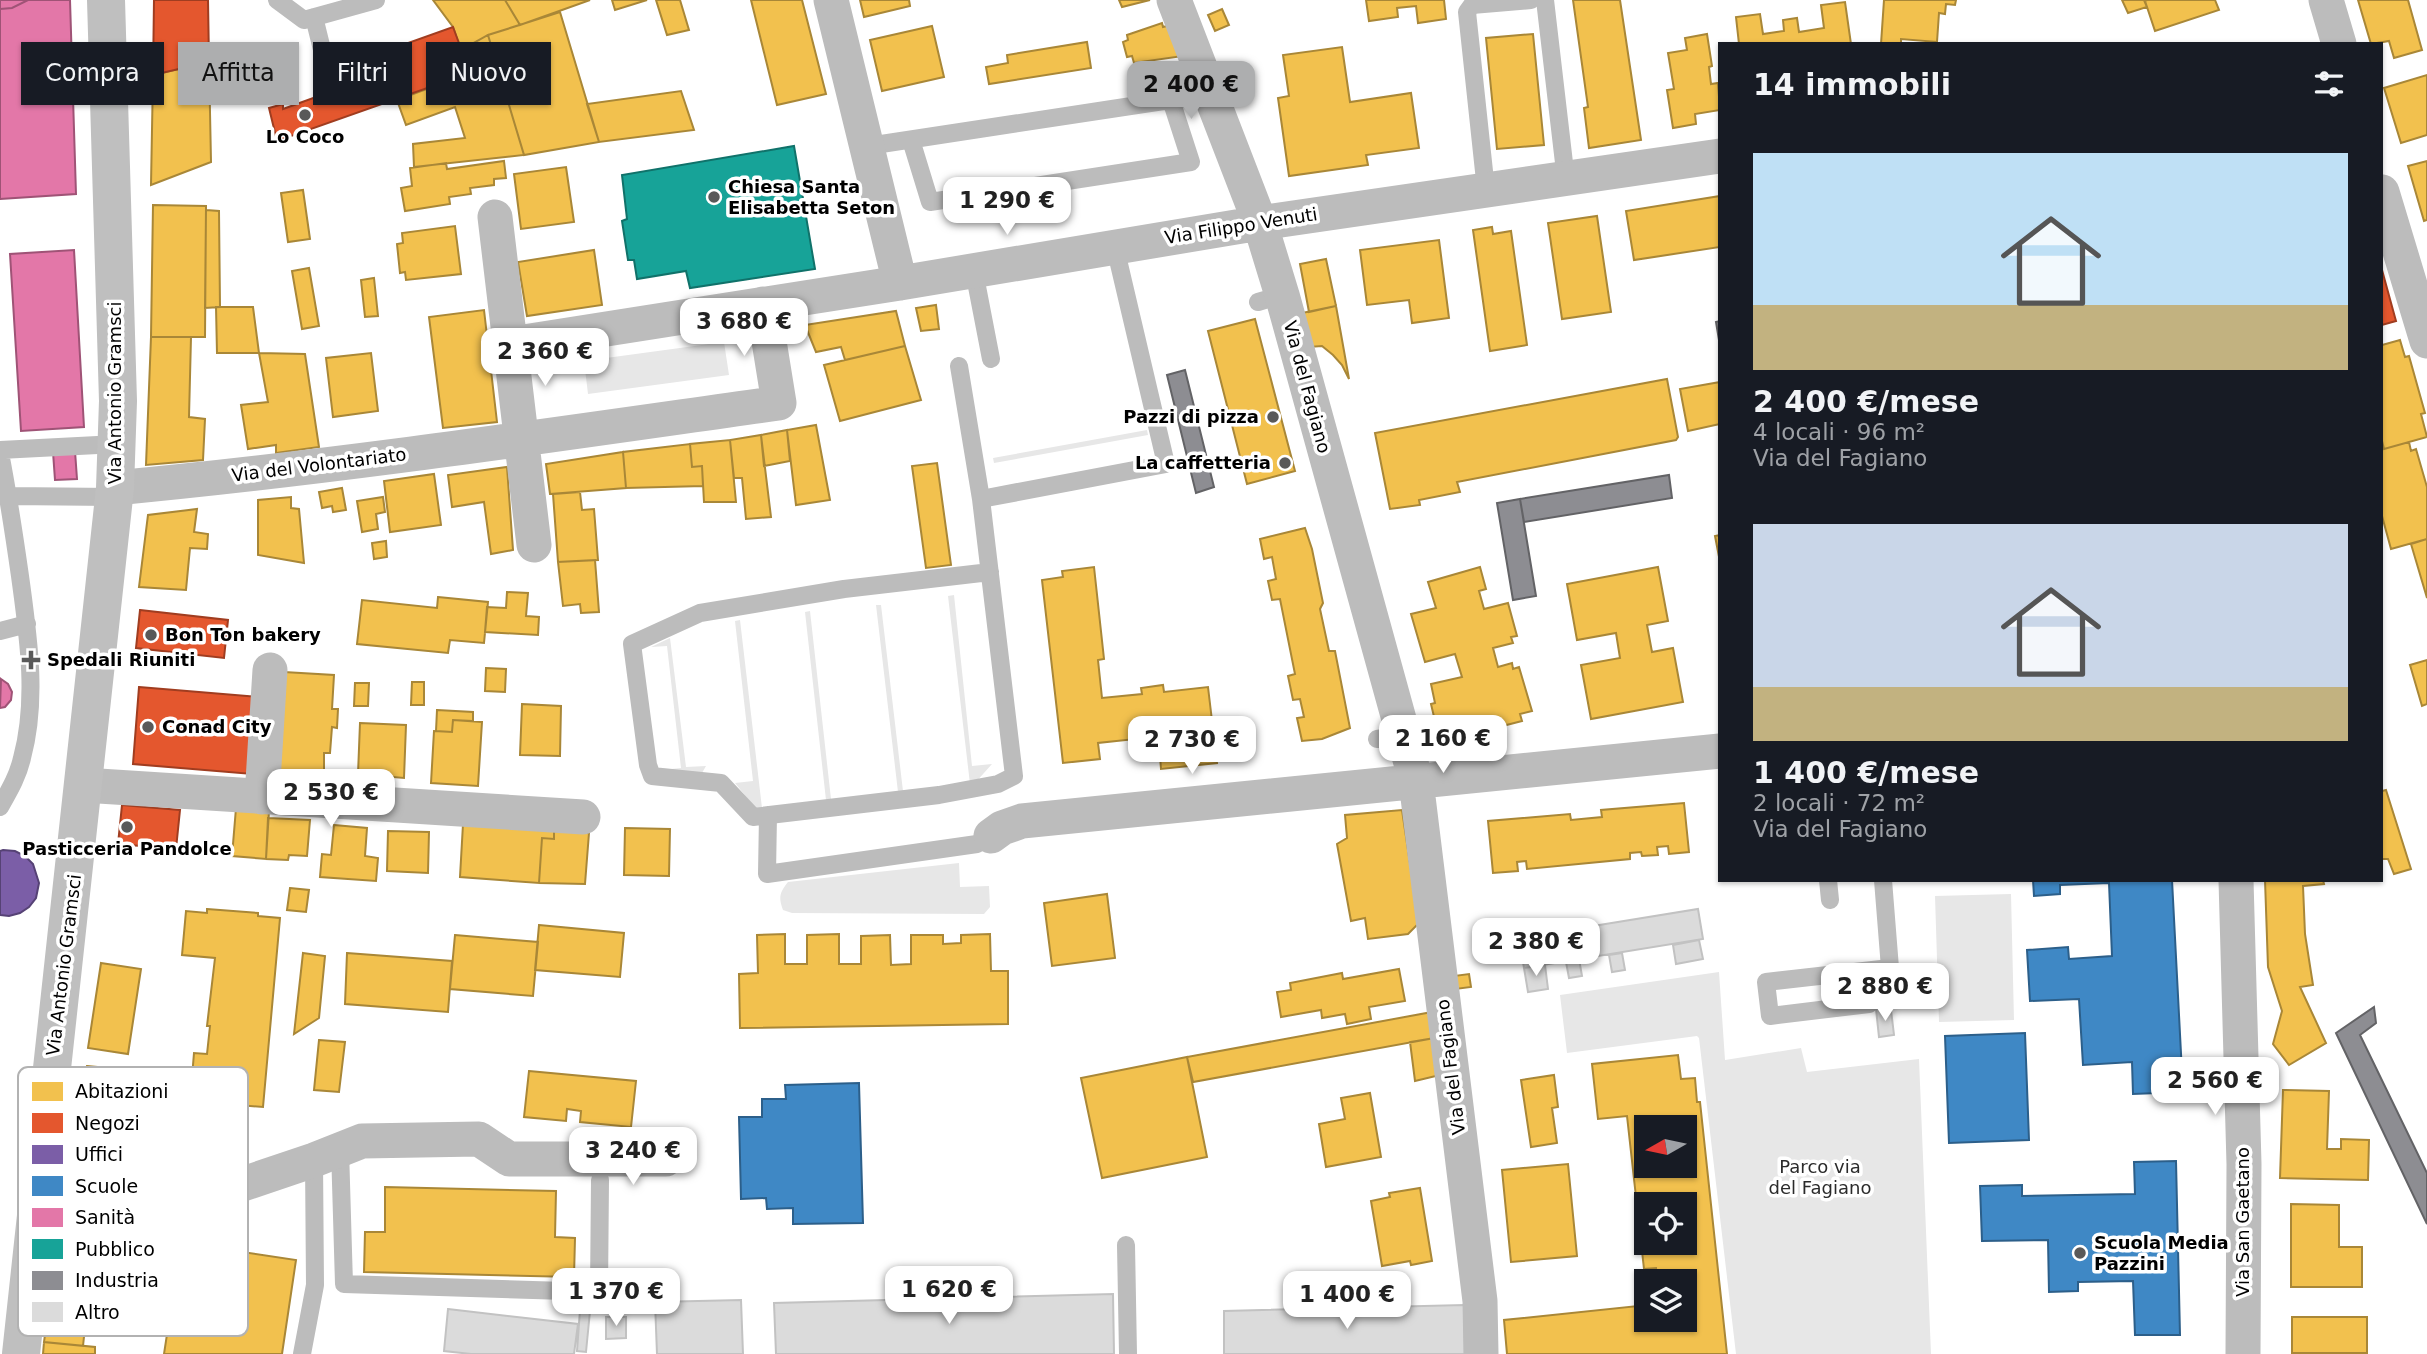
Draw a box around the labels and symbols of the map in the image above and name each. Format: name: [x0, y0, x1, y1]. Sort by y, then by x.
pin: 2 400 €: [1126, 61, 1256, 121]
marker: Lo Coco: [297, 107, 313, 123]
place label: Lo Coco: [266, 126, 344, 147]
place label: Chiesa Santa Elisabetta Seton: [728, 176, 895, 218]
pin: 1 290 €: [942, 177, 1072, 237]
marker: Chiesa Santa Elisabetta Seton: [706, 189, 722, 205]
street label: Via Filippo Venuti: [1163, 203, 1319, 248]
pin: 3 680 €: [679, 298, 809, 358]
street label: Via Antonio Gramsci: [104, 302, 125, 484]
street label: Via del Fagiano: [1280, 318, 1335, 456]
pin: 2 360 €: [480, 328, 610, 388]
place label: Pazzi di pizza: [1123, 406, 1259, 427]
marker: Pazzi di pizza: [1265, 409, 1281, 425]
street label: Via del Volontariato: [230, 443, 407, 486]
place label: La caffetteria: [1135, 452, 1271, 473]
marker: La caffetteria: [1277, 455, 1293, 471]
place label: Bon Ton bakery: [165, 624, 321, 645]
marker: Bon Ton bakery: [143, 627, 159, 643]
place label: Spedali Riuniti: [47, 649, 195, 670]
marker: Spedali Riuniti: [21, 650, 41, 670]
place label: Conad City: [162, 716, 272, 737]
pin: 2 730 €: [1127, 716, 1257, 776]
pin: 2 160 €: [1378, 716, 1508, 775]
marker: Conad City: [140, 719, 156, 735]
pin: 2 530 €: [266, 770, 396, 829]
marker: Pasticceria Pandolce: [119, 819, 135, 835]
place label: Pasticceria Pandolce: [22, 838, 232, 859]
street label: Via Antonio Gramsci: [42, 873, 85, 1057]
pin: 2 380 €: [1471, 918, 1601, 978]
pin: 2 880 €: [1820, 964, 1950, 1023]
street label: Via del Fagiano: [1432, 998, 1469, 1136]
pin: 2 560 €: [2150, 1058, 2280, 1117]
legend: [18, 1067, 248, 1336]
text: Abitazioni: [75, 1080, 169, 1102]
text: Negozi: [75, 1112, 140, 1134]
north arrow: [1634, 1115, 1698, 1178]
pin: 3 240 €: [568, 1128, 698, 1187]
text: Uffici: [75, 1143, 123, 1165]
street label: Via San Gaetano: [2232, 1147, 2253, 1297]
park label: Parco via del Fagiano: [1769, 1156, 1871, 1198]
text: Scuole: [75, 1175, 138, 1197]
text: Sanità: [75, 1206, 135, 1228]
place label: Scuola Media Pazzini: [2094, 1232, 2229, 1274]
text: Pubblico: [75, 1238, 155, 1260]
marker: Scuola Media Pazzini: [2072, 1245, 2088, 1261]
pin: 1 620 €: [884, 1266, 1014, 1326]
pin: 1 370 €: [551, 1268, 681, 1328]
text: Industria: [75, 1269, 159, 1291]
pin: 1 400 €: [1282, 1272, 1412, 1331]
text: Altro: [75, 1301, 120, 1323]

